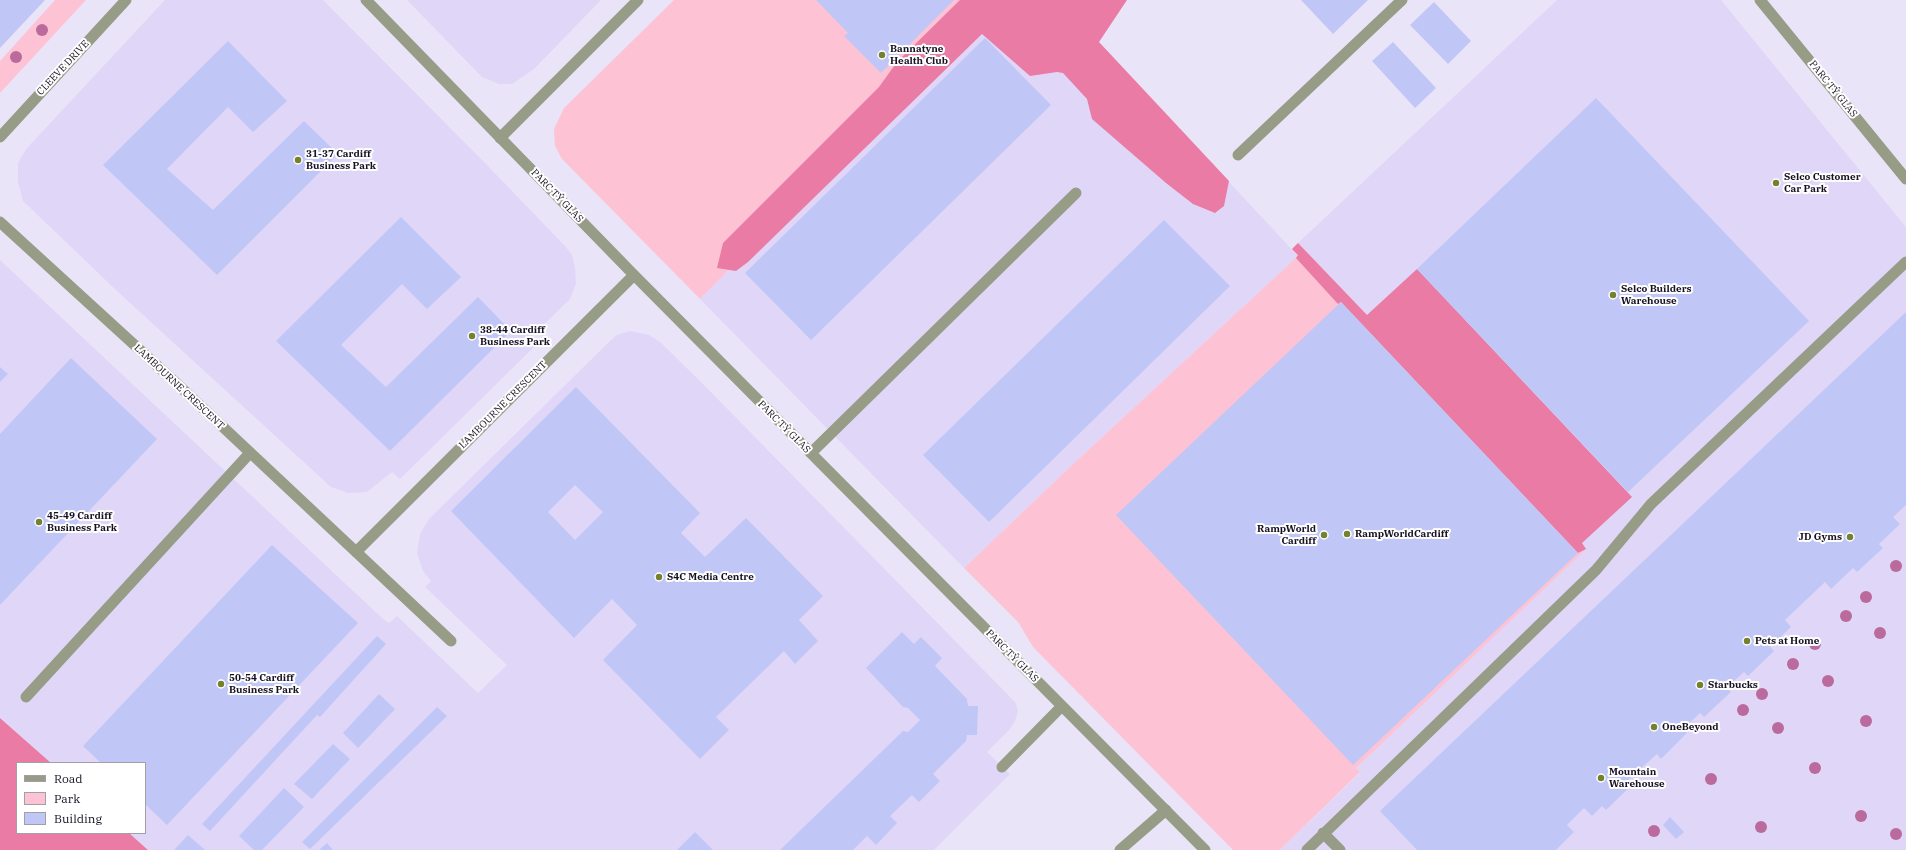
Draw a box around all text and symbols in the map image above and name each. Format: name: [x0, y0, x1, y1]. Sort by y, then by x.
street label: CLEEVE DRIVE: [34, 38, 92, 98]
place label: Bannatyne Health Club: [890, 43, 948, 66]
marker: Bannatyne Health Club: [877, 50, 887, 60]
street label: PARC TŶ GLAS: [1806, 58, 1860, 120]
place label: 31-37 Cardiff Business Park: [306, 148, 376, 172]
marker: 31-37 Cardiff Business Park: [293, 155, 303, 165]
street label: PARC TŶ GLAS: [529, 167, 585, 225]
place label: Selco Customer Car Park: [1784, 171, 1861, 194]
marker: Selco Customer Car Park: [1771, 178, 1781, 188]
place label: Selco Builders Warehouse: [1621, 283, 1692, 306]
marker: Selco Builders Warehouse: [1608, 290, 1618, 300]
place label: 38-44 Cardiff Business Park: [480, 324, 550, 348]
marker: 38-44 Cardiff Business Park: [467, 331, 477, 341]
street label: LAMBOURNE CRESCENT: [131, 342, 227, 432]
street label: LAMBOURNE CRESCENT: [457, 359, 549, 451]
street label: PARC TŶ GLAS: [755, 398, 813, 456]
place label: 45-49 Cardiff Business Park: [47, 510, 117, 534]
marker: 45-49 Cardiff Business Park: [34, 517, 44, 527]
place label: RampWorld Cardiff: [1257, 523, 1316, 546]
place label: RampWorldCardiff: [1355, 528, 1448, 540]
marker: RampWorldCardiff: [1342, 529, 1352, 539]
marker: RampWorld Cardiff: [1319, 530, 1329, 540]
place label: JD Gyms: [1799, 531, 1842, 543]
marker: JD Gyms: [1845, 532, 1855, 542]
place label: S4C Media Centre: [667, 571, 754, 583]
marker: S4C Media Centre: [654, 572, 664, 582]
street label: PARC TŶ GLAS: [983, 627, 1041, 685]
place label: Pets at Home: [1755, 635, 1819, 647]
marker: Pets at Home: [1742, 636, 1752, 646]
place label: 50-54 Cardiff Business Park: [229, 672, 299, 696]
marker: 50-54 Cardiff Business Park: [216, 679, 226, 689]
place label: Starbucks: [1708, 679, 1758, 691]
marker: Starbucks: [1695, 680, 1705, 690]
place label: OneBeyond: [1662, 721, 1719, 733]
marker: OneBeyond: [1649, 722, 1659, 732]
legend: [16, 762, 146, 834]
place label: Mountain Warehouse: [1609, 766, 1665, 790]
text: Road: [54, 771, 83, 786]
marker: Mountain Warehouse: [1596, 773, 1606, 783]
text: Park: [54, 791, 80, 806]
text: Building: [54, 811, 102, 826]

